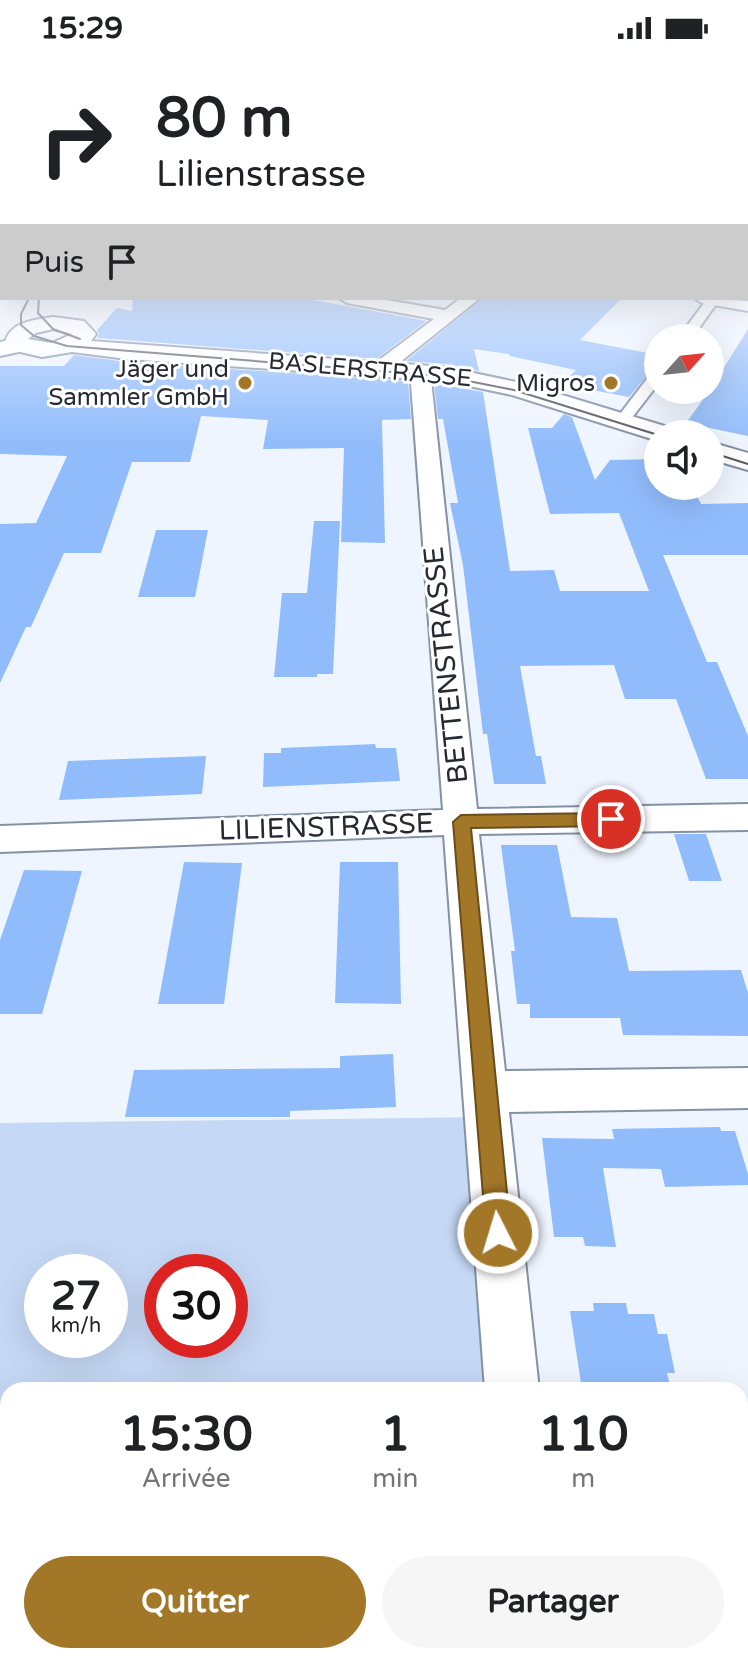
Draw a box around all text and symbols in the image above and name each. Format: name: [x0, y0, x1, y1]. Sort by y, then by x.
text: 15:29: [40, 10, 123, 47]
text: 80 m: [156, 85, 292, 152]
icon: right: [24, 88, 128, 192]
text: Lilienstrasse: [156, 153, 366, 196]
icon: arrive: [100, 240, 144, 284]
text: Puis: [24, 244, 84, 281]
north arrow: [644, 324, 724, 404]
map controls: [644, 324, 724, 500]
street label: BASLERSTRASSE: [267, 347, 473, 393]
place label: Jäger und Sammler GmbH: [49, 355, 229, 412]
place label: Migros: [516, 369, 595, 398]
marker: Jäger und Sammler GmbH: [236, 374, 254, 392]
marker: Migros: [602, 374, 620, 392]
button: sound: [644, 420, 724, 500]
street label: BETTENSTRASSE: [417, 545, 475, 785]
pin: [577, 785, 645, 853]
icon: arrive: [589, 797, 633, 841]
street label: LILIENSTRASSE: [218, 806, 434, 848]
position arrow: [456, 1191, 540, 1275]
speed limit sign: 30: [144, 1254, 248, 1358]
text: 27: [51, 1272, 101, 1320]
text: km/h: [51, 1314, 101, 1338]
text: 15:30: [120, 1406, 253, 1464]
text: 1: [380, 1406, 410, 1464]
text: 110: [538, 1406, 628, 1464]
text: Arrivée: [142, 1463, 230, 1494]
text: min: [372, 1463, 418, 1494]
text: m: [571, 1463, 595, 1494]
button: Quitter: [24, 1556, 366, 1648]
button: Partager: [382, 1556, 724, 1648]

